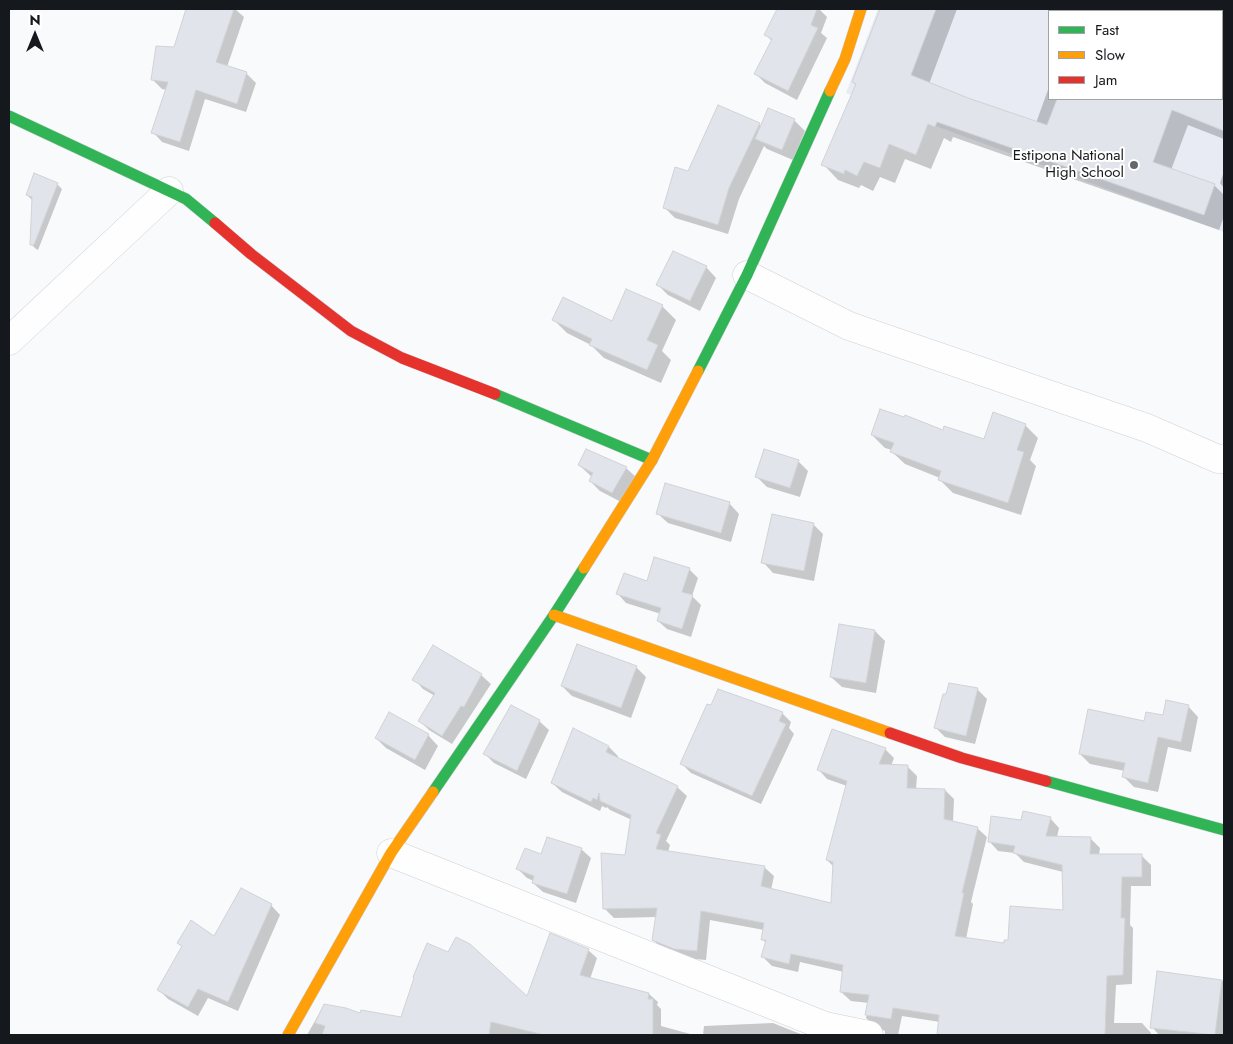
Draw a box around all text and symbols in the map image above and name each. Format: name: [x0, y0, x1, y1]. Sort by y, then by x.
north arrow: [10, 10, 60, 60]
text: N: [29, 10, 41, 30]
legend: [1048, 10, 1223, 100]
text: Fast: [1095, 19, 1119, 41]
text: Slow: [1095, 44, 1125, 66]
text: Jam: [1095, 69, 1118, 91]
place label: Estipona National High School: [1013, 147, 1124, 182]
marker: Estipona National High School: [1128, 159, 1140, 171]

